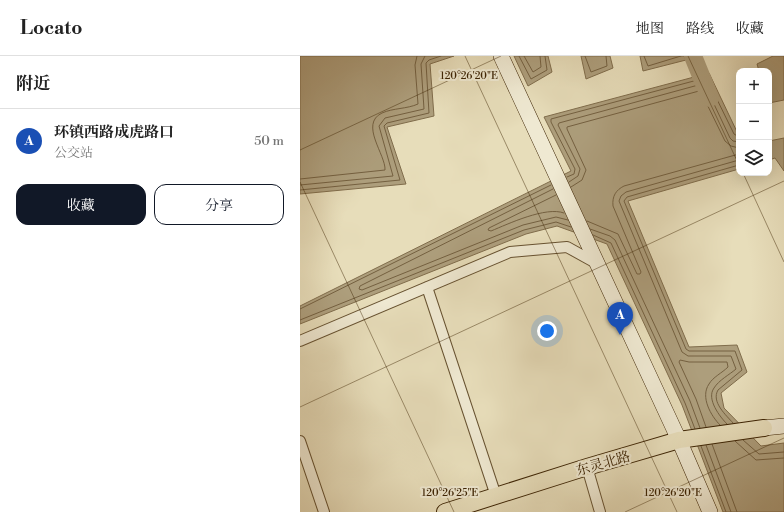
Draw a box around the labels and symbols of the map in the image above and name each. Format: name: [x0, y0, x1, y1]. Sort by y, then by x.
text: 120°26'20"E: [440, 70, 498, 82]
pin: A: [607, 302, 633, 335]
your location: [537, 321, 557, 341]
street label: 东灵北路: [574, 448, 633, 480]
text: 120°26'25"E: [422, 487, 478, 499]
text: 120°26'20"E: [644, 487, 702, 499]

